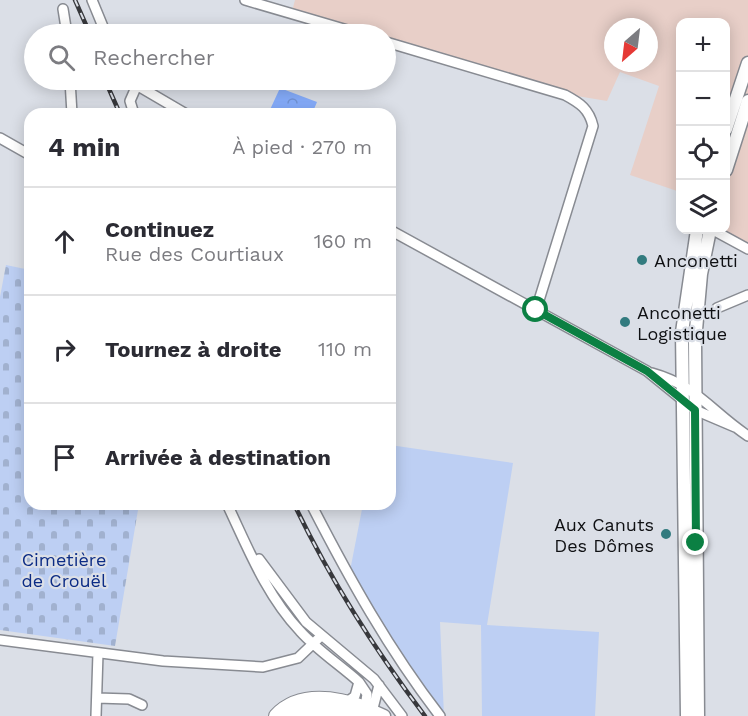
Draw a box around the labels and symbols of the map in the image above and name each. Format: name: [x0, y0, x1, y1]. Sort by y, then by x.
north arrow: [604, 18, 658, 72]
place label: Anconetti: [654, 250, 738, 271]
marker: Anconetti: [635, 253, 649, 267]
route start: [522, 296, 548, 322]
place label: Anconetti Logistique: [637, 302, 727, 344]
marker: Anconetti Logistique: [618, 315, 632, 329]
place label: Aux Canuts Des Dômes: [554, 514, 654, 556]
marker: Aux Canuts Des Dômes: [659, 527, 673, 541]
route end: [682, 529, 708, 555]
park label: Cimetière de Crouël: [21, 549, 107, 591]

